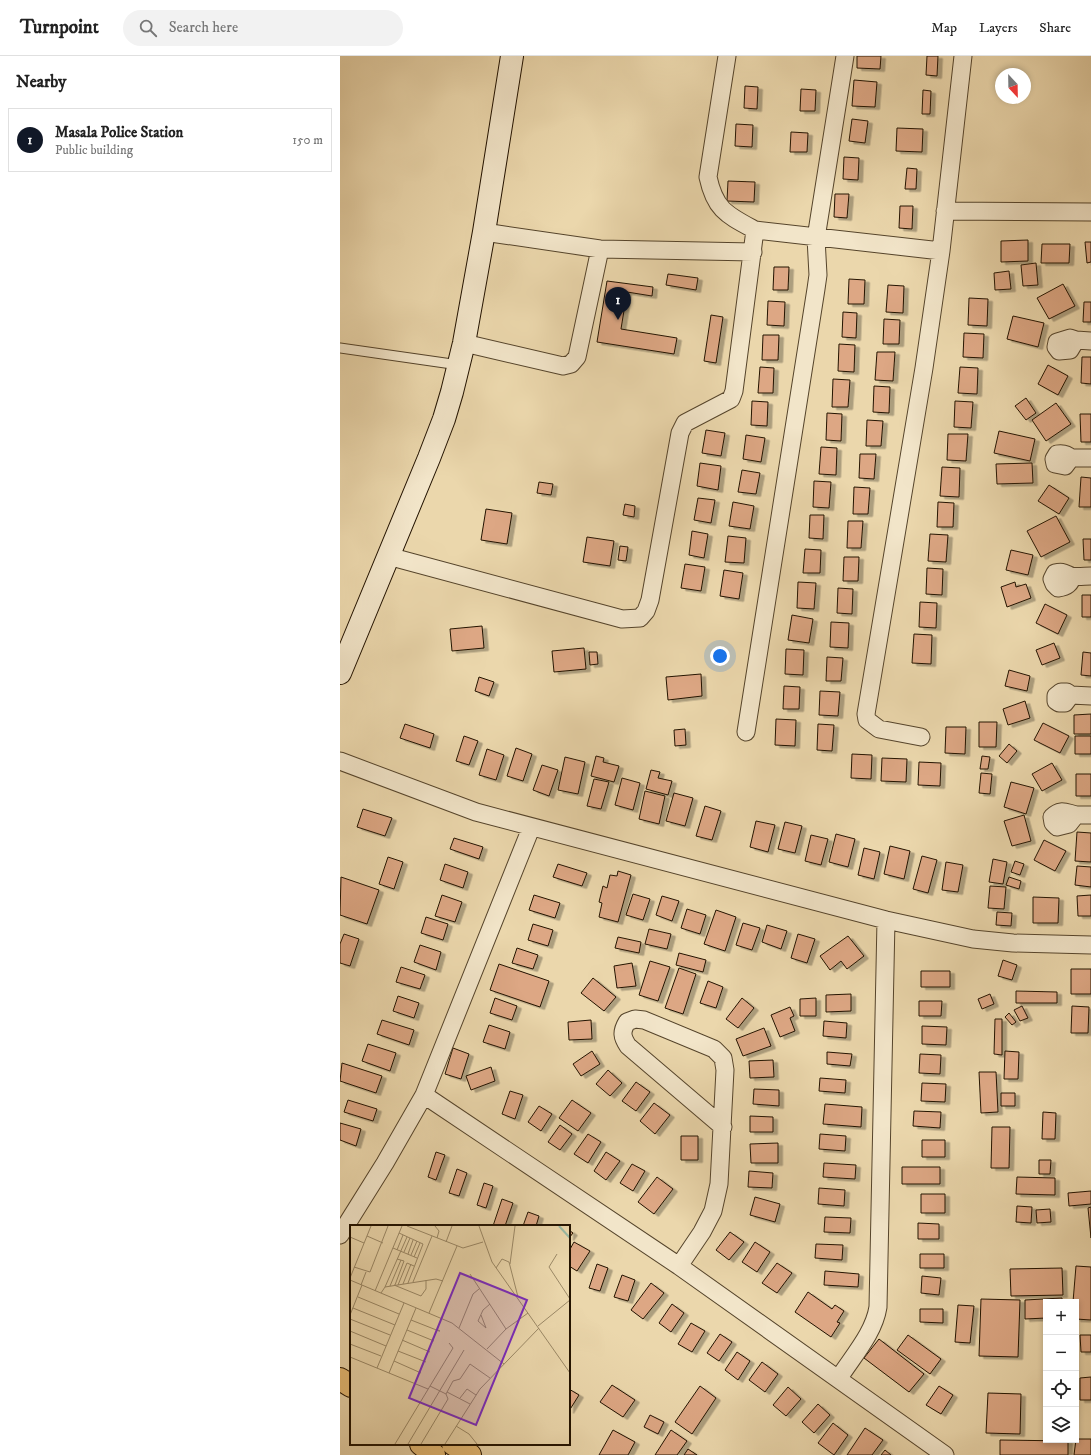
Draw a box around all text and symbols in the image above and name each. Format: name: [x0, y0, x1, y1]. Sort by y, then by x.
search box: [123, 10, 403, 46]
text: Turnpoint: [20, 16, 99, 39]
icon: search: [137, 17, 159, 39]
text: Search here: [169, 18, 238, 37]
text: Map: [931, 19, 957, 37]
text: Layers: [979, 19, 1017, 37]
text: Share: [1039, 19, 1071, 37]
north arrow: [995, 68, 1031, 104]
text: Nearby: [16, 71, 66, 93]
text: Masala Police Station: [55, 123, 183, 142]
text: 1: [28, 132, 32, 148]
text: 150 m: [292, 132, 323, 148]
text: Public building: [55, 142, 133, 158]
pin: 1: [605, 287, 631, 320]
your location: [710, 646, 730, 666]
inset map: [350, 1225, 570, 1445]
map controls: [1043, 1299, 1079, 1443]
button: +: [1043, 1299, 1079, 1335]
button: −: [1043, 1335, 1079, 1371]
button: locate: [1043, 1371, 1079, 1407]
button: layers: [1043, 1407, 1079, 1443]

